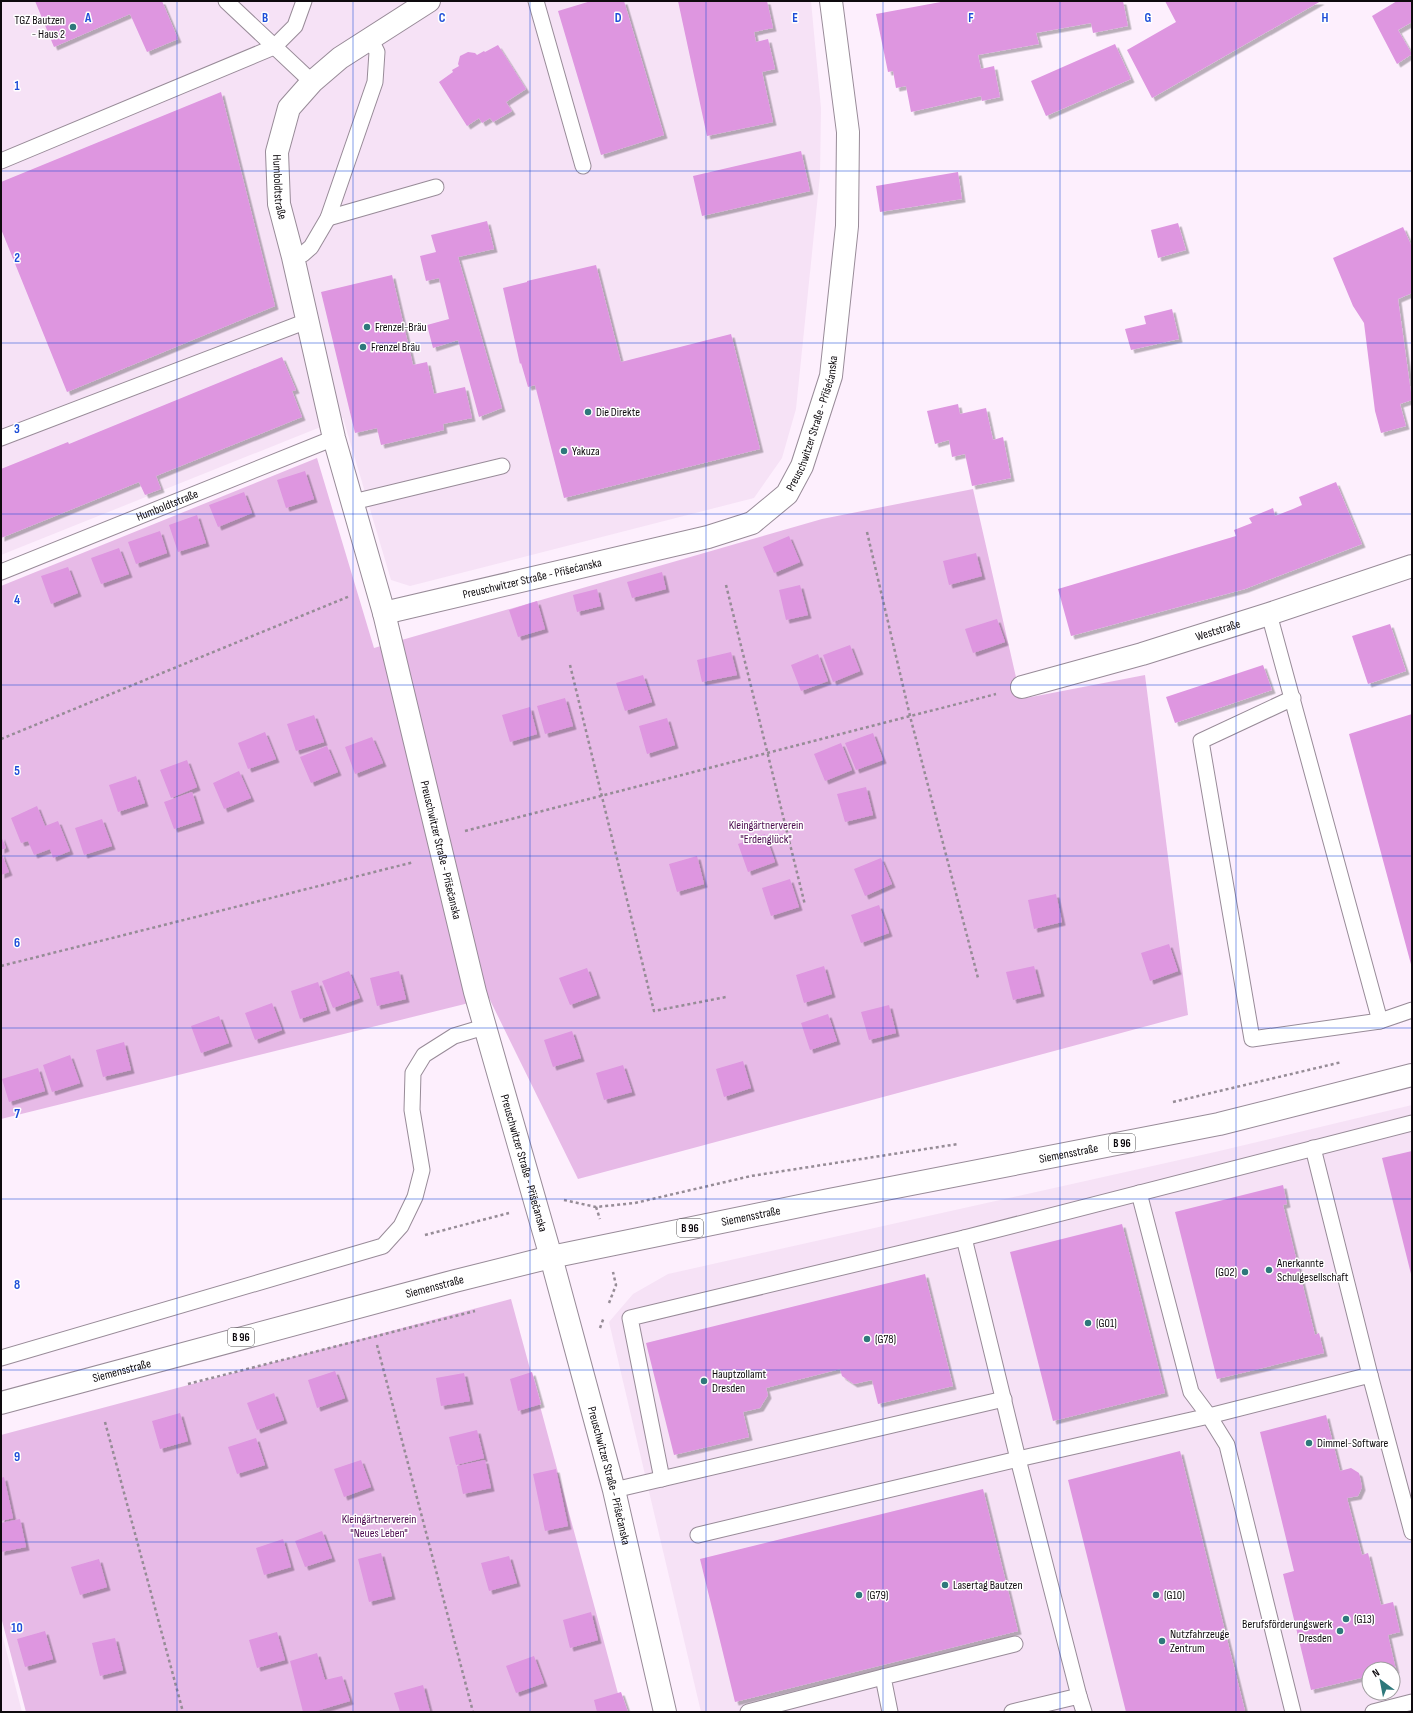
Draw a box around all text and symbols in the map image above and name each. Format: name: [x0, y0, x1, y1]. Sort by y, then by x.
text: A: [84, 10, 92, 26]
text: B: [262, 10, 268, 26]
text: C: [439, 10, 446, 26]
text: D: [615, 10, 622, 26]
text: E: [792, 10, 798, 26]
text: F: [968, 10, 974, 26]
text: G: [1145, 10, 1152, 26]
text: H: [1322, 10, 1329, 26]
place label: TGZ Bautzen - Haus 2: [15, 13, 65, 42]
marker: TGZ Bautzen - Haus 2: [68, 22, 78, 32]
text: 1: [14, 78, 20, 94]
street label: Humboldtstraße: [269, 154, 290, 221]
text: 2: [14, 250, 20, 266]
place label: Frenzel-Bräu: [375, 320, 427, 335]
marker: Frenzel-Bräu: [362, 322, 372, 332]
place label: Frenzel Bräu: [371, 340, 420, 355]
marker: Frenzel Bräu: [358, 342, 368, 352]
street label: Preuschwitzer Straße - Přišećanska: [783, 355, 841, 494]
place label: Die Direkte: [596, 405, 640, 420]
marker: Die Direkte: [583, 407, 593, 417]
text: 3: [14, 421, 20, 437]
place label: Yakuza: [572, 444, 600, 459]
marker: Yakuza: [559, 446, 569, 456]
street label: Humboldtstraße: [134, 486, 201, 525]
street label: Preuschwitzer Straße - Přišećanska: [461, 555, 603, 602]
text: 4: [14, 592, 20, 608]
street label: Weststraße: [1194, 616, 1242, 645]
text: 5: [14, 763, 20, 779]
street label: Preuschwitzer Straße - Přišečanska: [417, 779, 464, 921]
park label: Kleingärtnerverein "Erdenglück": [729, 818, 803, 847]
text: 6: [14, 935, 20, 951]
street label: Preuschwitzer Straße - Přišečanska: [497, 1093, 550, 1234]
text: 7: [14, 1106, 20, 1122]
road number: B 96: [1109, 1134, 1135, 1152]
street label: Siemensstraße: [1038, 1141, 1100, 1167]
street label: Siemensstraße: [720, 1203, 782, 1230]
road number: B 96: [677, 1219, 703, 1237]
place label: Anerkannte Schulgesellschaft: [1276, 1256, 1349, 1285]
place label: (G02): [1215, 1265, 1237, 1280]
marker: Anerkannte Schulgesellschaft: [1264, 1265, 1274, 1275]
marker: (G02): [1240, 1267, 1250, 1277]
street label: Siemensstraße: [404, 1272, 466, 1302]
text: 8: [14, 1277, 20, 1293]
place label: (G01): [1096, 1316, 1117, 1331]
marker: (G01): [1083, 1318, 1093, 1328]
road number: B 96: [228, 1328, 254, 1346]
place label: (G78): [875, 1332, 896, 1347]
marker: (G78): [862, 1334, 872, 1344]
street label: Siemensstraße: [91, 1356, 153, 1386]
place label: Hauptzollamt Dresden: [712, 1367, 766, 1396]
marker: Hauptzollamt Dresden: [699, 1376, 709, 1386]
street label: Preuschwitzer Straße - Přišečanska: [584, 1405, 633, 1547]
place label: Dimmel-Software: [1317, 1436, 1389, 1451]
marker: Dimmel-Software: [1304, 1438, 1314, 1448]
text: 9: [14, 1449, 20, 1465]
park label: Kleingärtnerverein "Neues Leben": [342, 1512, 416, 1541]
place label: Lasertag Bautzen: [953, 1578, 1023, 1593]
marker: Lasertag Bautzen: [940, 1580, 950, 1590]
place label: (G79): [867, 1588, 888, 1603]
place label: (G10): [1164, 1588, 1185, 1603]
marker: (G79): [854, 1590, 864, 1600]
marker: (G10): [1151, 1590, 1161, 1600]
place label: (G13): [1354, 1612, 1374, 1627]
marker: (G13): [1341, 1614, 1351, 1624]
place label: Berufsförderungswerk Dresden: [1242, 1617, 1332, 1646]
text: 10: [11, 1620, 23, 1636]
marker: Berufsförderungswerk Dresden: [1335, 1626, 1345, 1636]
place label: Nutzfahrzeuge Zentrum: [1170, 1627, 1229, 1656]
marker: Nutzfahrzeuge Zentrum: [1157, 1636, 1167, 1646]
north arrow: [1361, 1661, 1401, 1701]
text: N: [1370, 1666, 1382, 1680]

